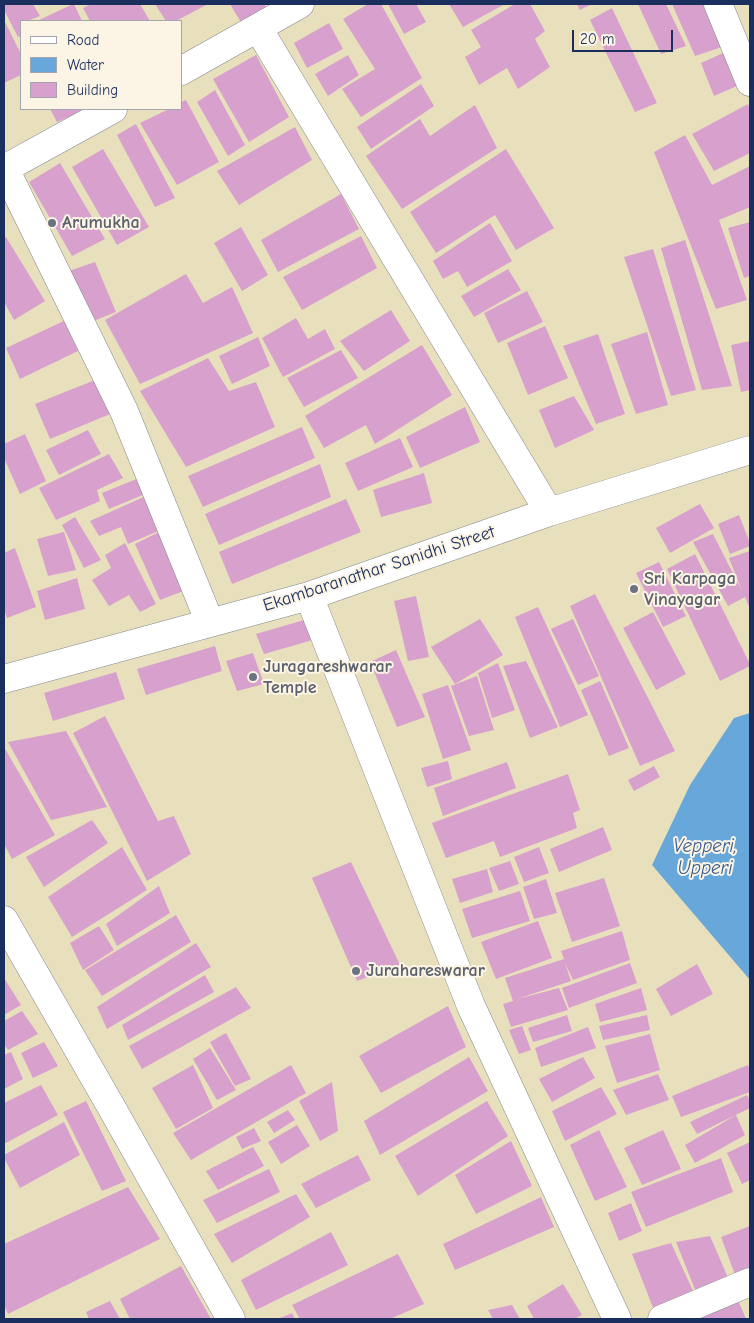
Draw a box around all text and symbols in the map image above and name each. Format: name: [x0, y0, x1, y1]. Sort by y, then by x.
legend: [20, 20, 182, 110]
scale bar: [574, 20, 675, 52]
text: 20 m: [580, 30, 614, 48]
text: Road: [67, 31, 99, 49]
text: Water: [67, 56, 104, 74]
text: Building: [67, 81, 118, 99]
place label: Arumukha: [62, 212, 140, 234]
marker: Arumukha: [46, 217, 58, 229]
street label: Ekambaranathar Sanidhi Street: [260, 521, 498, 617]
place label: Sri Karpaga Vinayagar: [644, 568, 736, 610]
marker: Sri Karpaga Vinayagar: [628, 583, 640, 595]
place label: Juragareshwarar Temple: [263, 656, 392, 699]
marker: Juragareshwarar Temple: [247, 671, 259, 683]
water label: Vepperi, Upperi: [673, 836, 737, 880]
place label: Jurahareswarar: [366, 960, 485, 982]
marker: Jurahareswarar: [350, 965, 362, 977]

